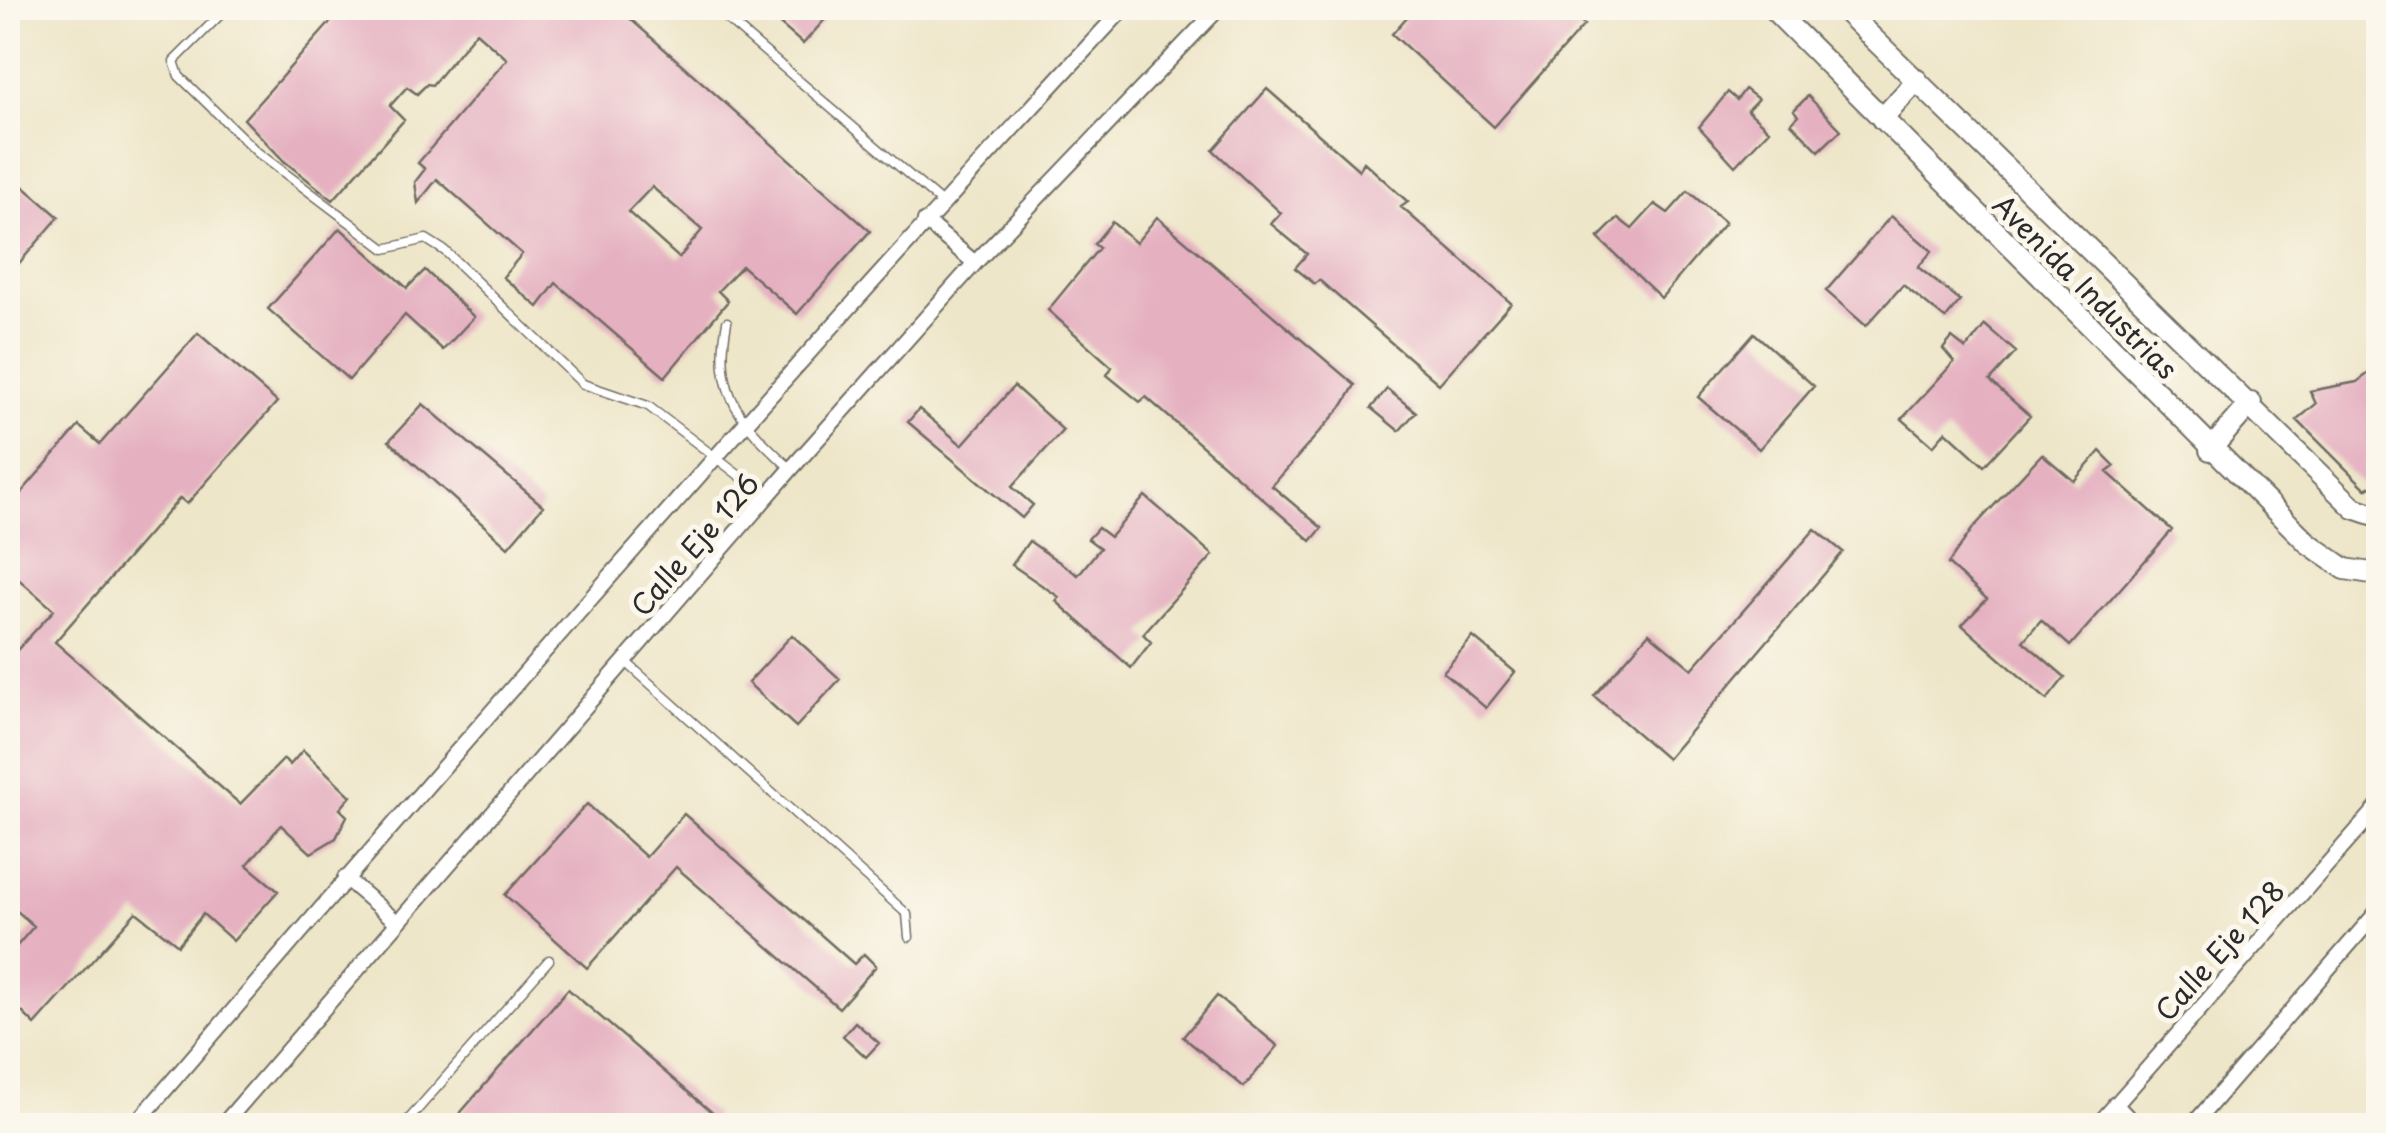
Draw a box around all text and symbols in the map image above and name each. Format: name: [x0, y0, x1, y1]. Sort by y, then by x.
street label: Avenida Industrias: [1984, 184, 2188, 388]
street label: Calle Eje 126: [620, 463, 768, 625]
street label: Calle Eje 128: [2144, 870, 2294, 1030]

